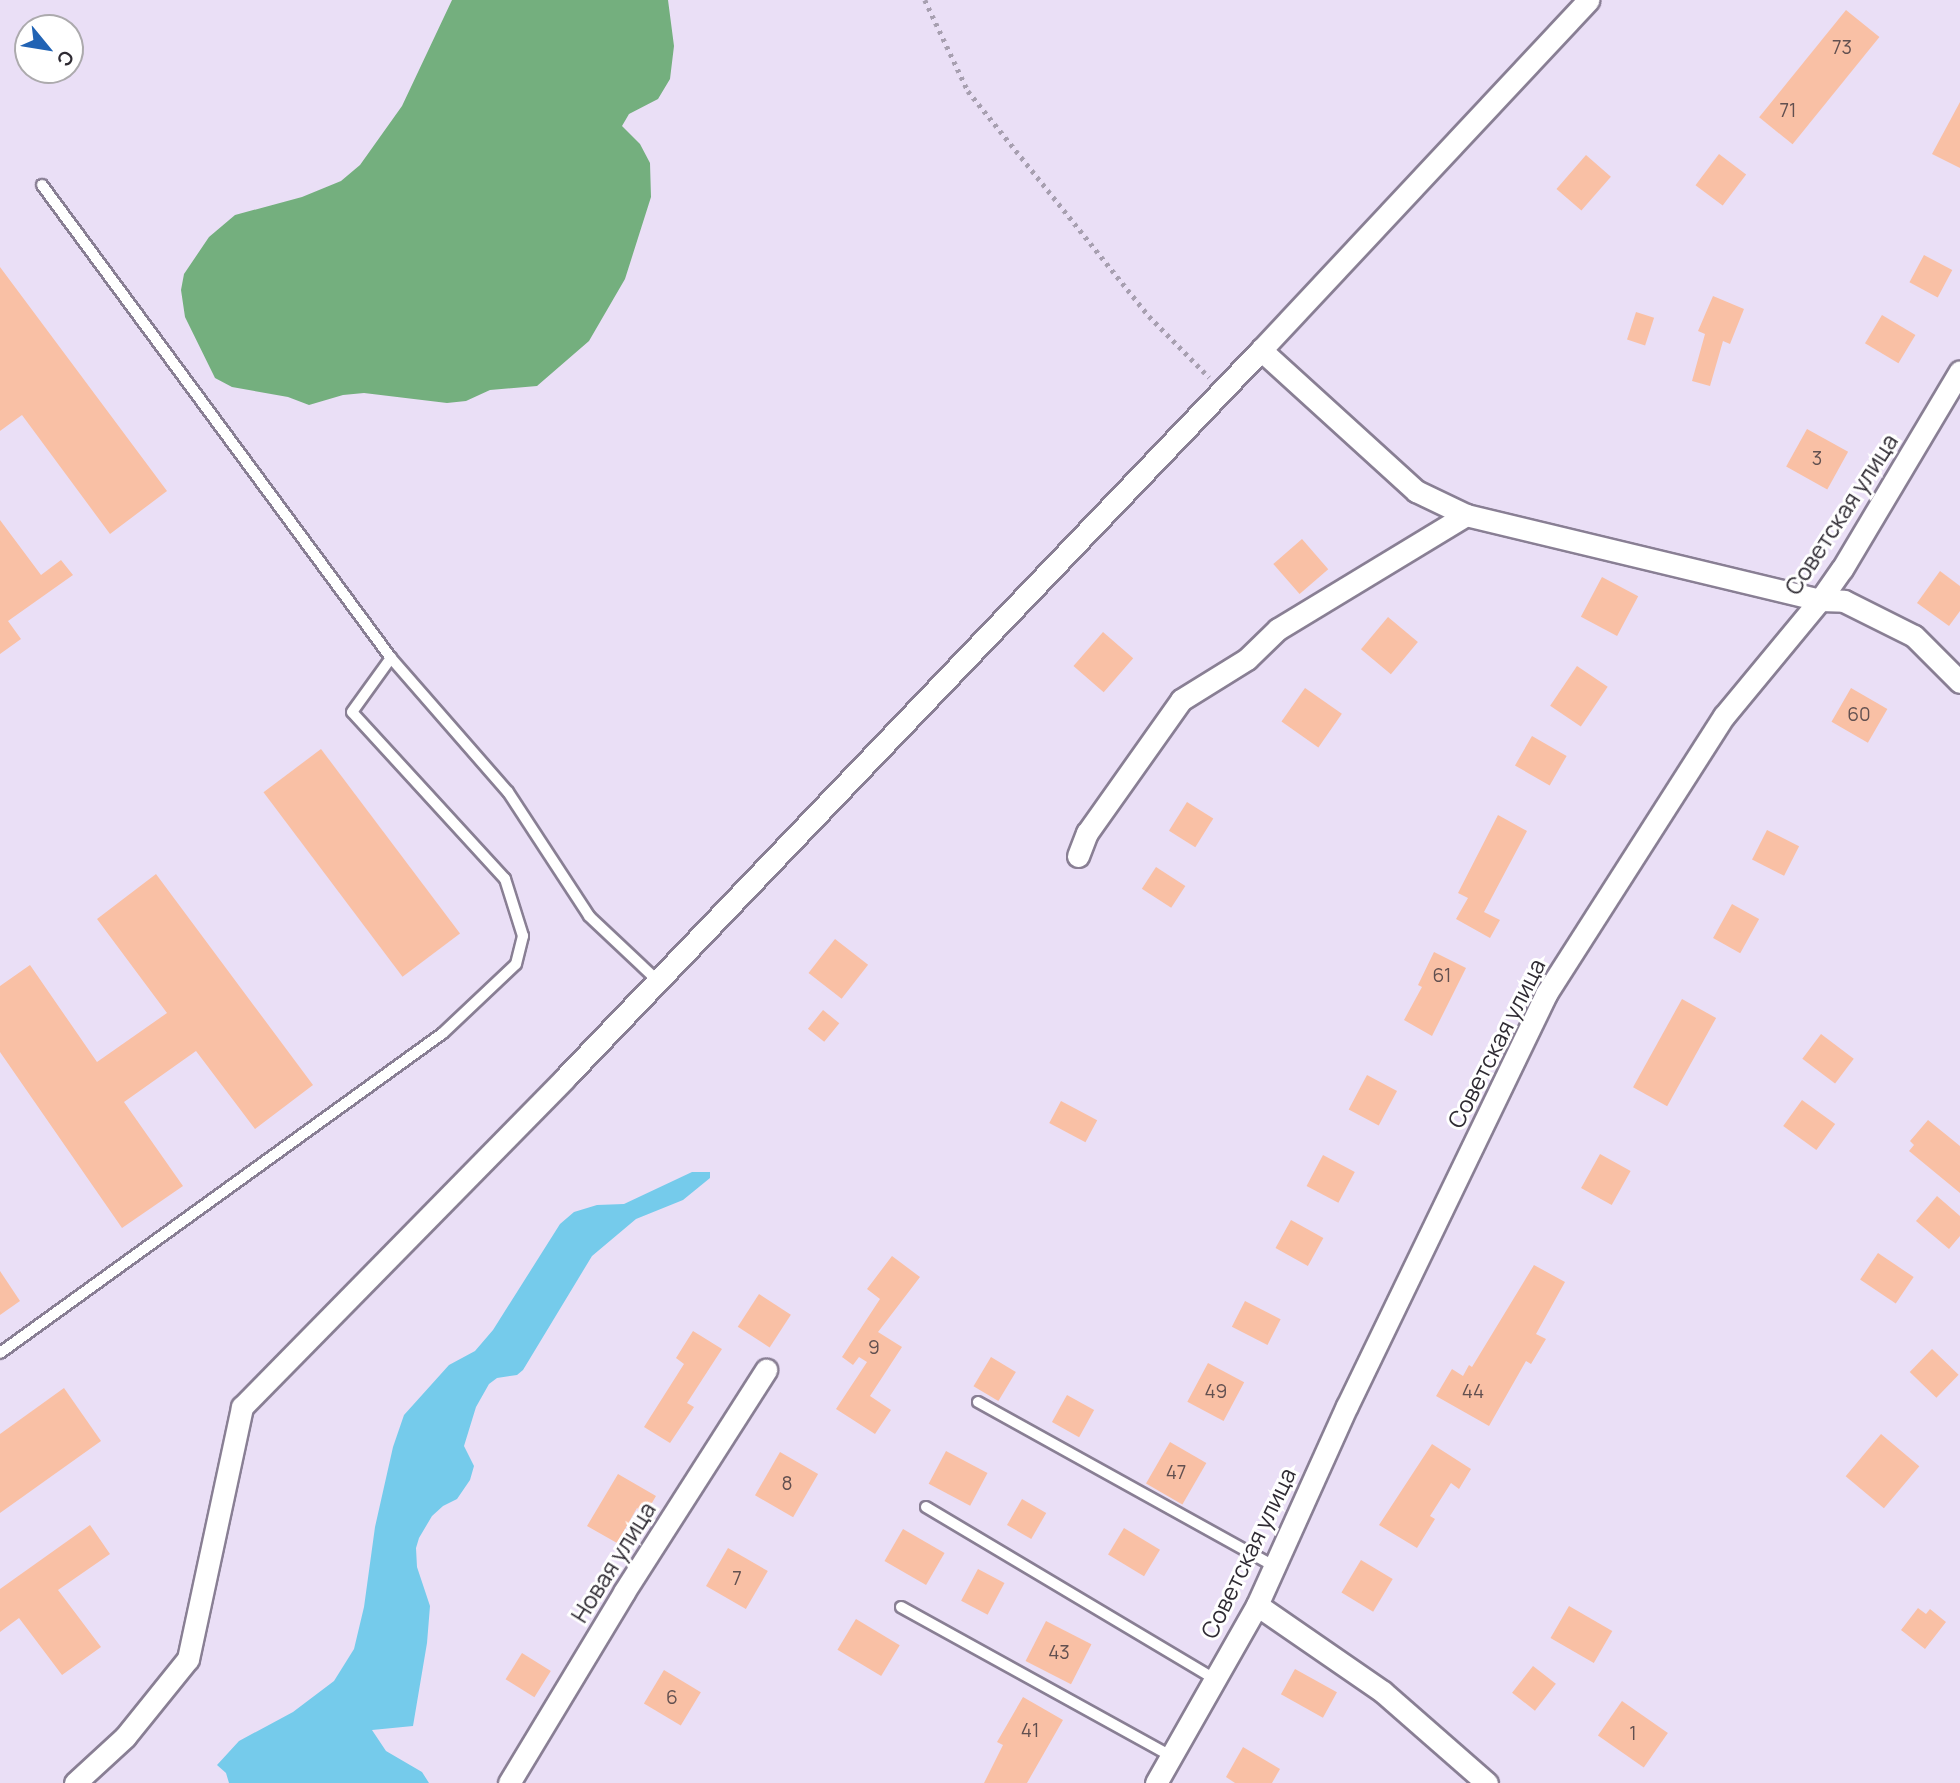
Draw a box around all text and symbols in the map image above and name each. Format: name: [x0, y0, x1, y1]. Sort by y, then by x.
north arrow: [14, 14, 84, 84]
house number: 73: [1832, 37, 1852, 59]
text: С: [51, 46, 80, 71]
house number: 71: [1780, 100, 1796, 122]
street label: Советская улица: [1779, 428, 1903, 600]
house number: 3: [1812, 448, 1822, 470]
house number: 60: [1847, 704, 1871, 726]
street label: Советская улица: [1441, 954, 1551, 1132]
house number: 61: [1433, 965, 1451, 987]
house number: 9: [868, 1337, 880, 1359]
house number: 49: [1205, 1381, 1227, 1403]
house number: 44: [1462, 1381, 1484, 1403]
house number: 47: [1166, 1462, 1186, 1484]
street label: Советская улица: [1195, 1463, 1301, 1643]
house number: 8: [781, 1473, 793, 1495]
street label: Новая улица: [565, 1497, 661, 1627]
house number: 7: [732, 1568, 742, 1590]
house number: 43: [1048, 1642, 1070, 1664]
house number: 6: [666, 1687, 678, 1709]
house number: 41: [1021, 1720, 1039, 1742]
house number: 1: [1629, 1723, 1637, 1745]

